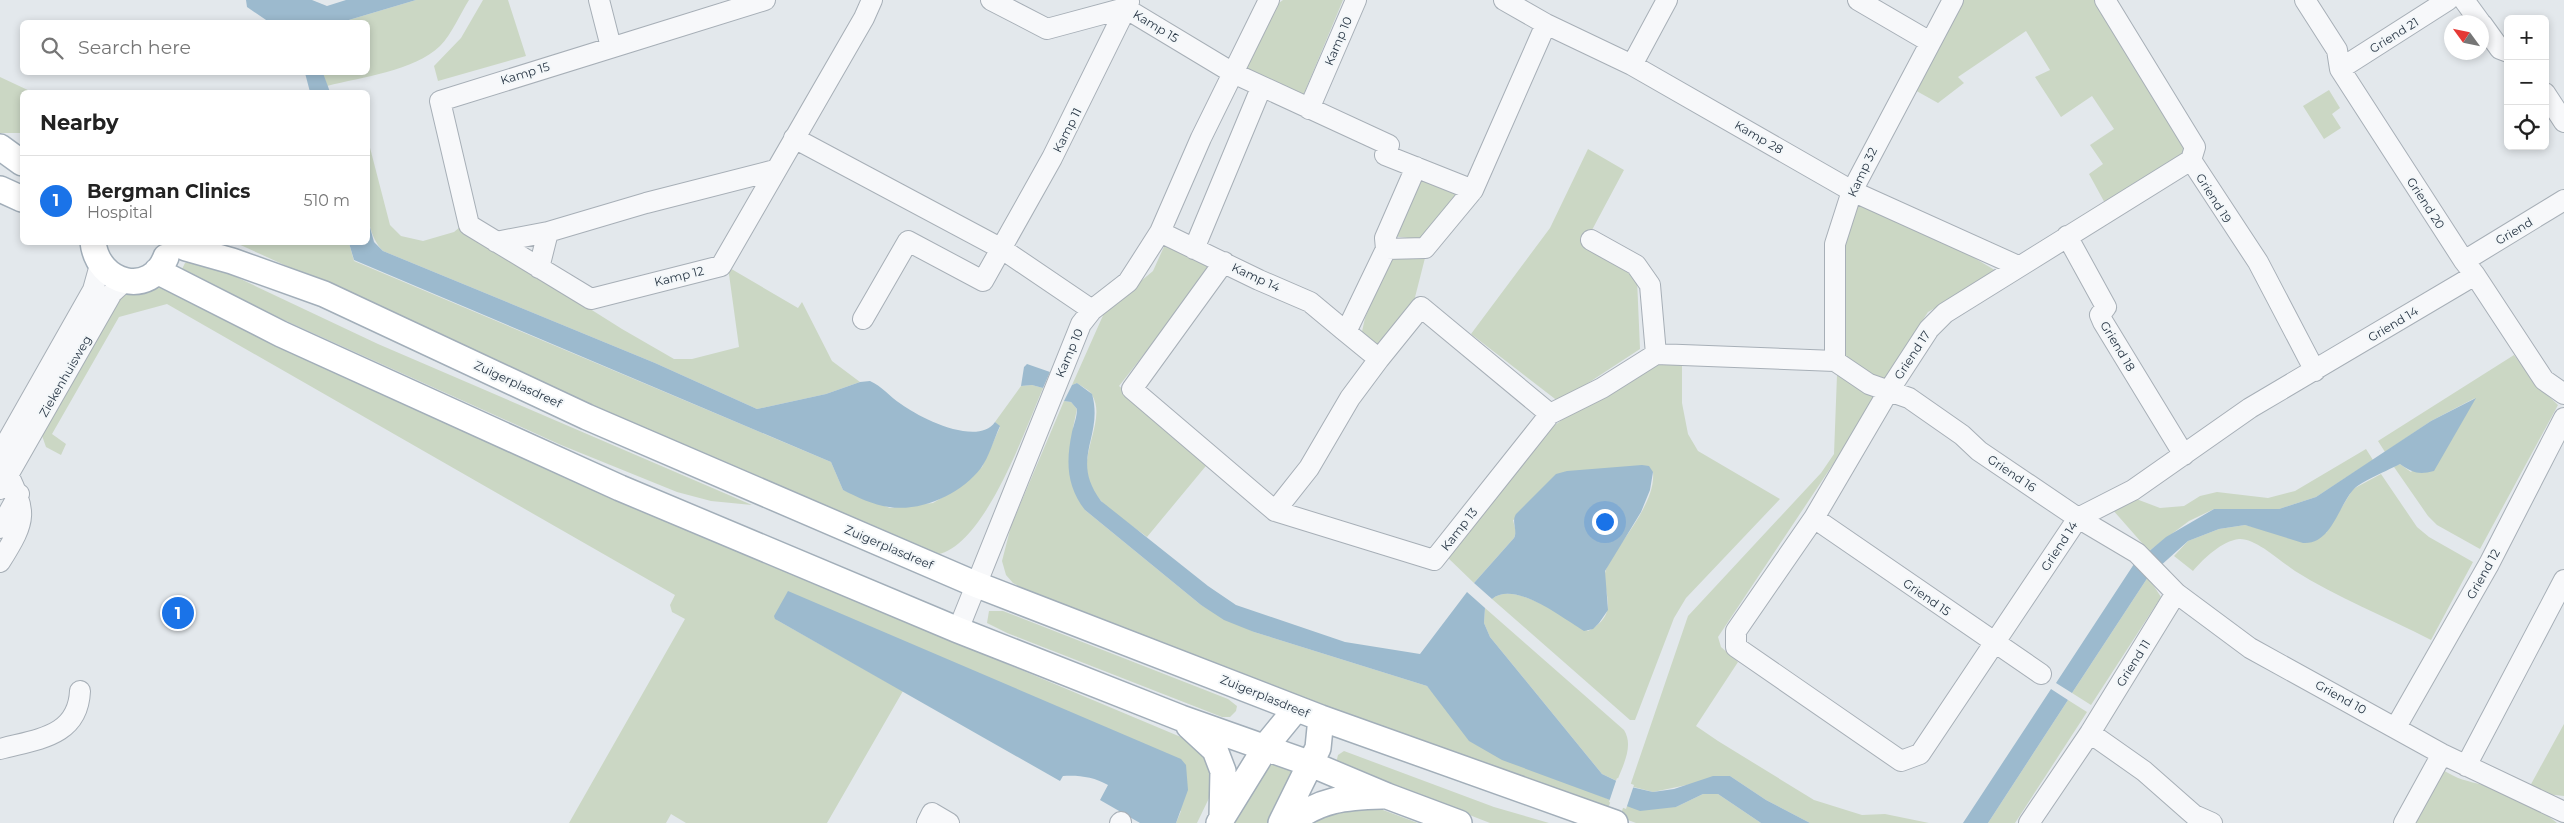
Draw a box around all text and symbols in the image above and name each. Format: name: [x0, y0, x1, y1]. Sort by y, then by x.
street label: Kamp 15: [1130, 7, 1182, 46]
street label: Kamp 10: [1321, 14, 1355, 68]
street label: Griend 21: [2367, 14, 2421, 56]
north arrow: [2444, 15, 2489, 60]
map controls: [2504, 15, 2549, 150]
button: +: [2504, 15, 2549, 60]
search box: [20, 20, 370, 75]
icon: search: [38, 34, 66, 62]
text: Search here: [78, 36, 191, 59]
street label: Kamp 15: [499, 58, 552, 88]
button: −: [2504, 60, 2549, 105]
street label: Kamp 11: [1049, 105, 1085, 155]
button: locate: [2504, 105, 2549, 150]
text: Nearby: [40, 110, 119, 135]
street label: Kamp 28: [1732, 117, 1786, 157]
street label: Kamp 32: [1844, 145, 1880, 199]
street label: Griend 19: [2193, 170, 2235, 226]
street label: Griend 20: [2404, 174, 2448, 232]
text: Bergman Clinics: [87, 180, 250, 203]
text: 1: [53, 191, 59, 210]
text: 510 m: [303, 191, 350, 210]
text: Hospital: [87, 203, 153, 222]
street label: Griend: [2493, 214, 2535, 248]
street label: Kamp 14: [1229, 259, 1283, 295]
street label: Kamp 12: [653, 263, 706, 289]
street label: Griend 14: [2365, 303, 2421, 345]
street label: Griend 18: [2097, 318, 2139, 374]
street label: Kamp 10: [1052, 326, 1086, 380]
street label: Griend 17: [1891, 328, 1933, 382]
street label: Ziekenhuisweg: [36, 333, 94, 419]
street label: Zuigerplasdreef: [472, 357, 565, 411]
street label: Griend 16: [1985, 451, 2039, 495]
street label: Kamp 13: [1438, 504, 1481, 554]
your location: [1592, 509, 1618, 535]
street label: Griend 14: [2037, 518, 2081, 574]
street label: Zuigerplasdreef: [842, 522, 936, 573]
street label: Griend 12: [2463, 546, 2503, 602]
street label: Griend 15: [1900, 575, 1954, 619]
pin: 1: [162, 594, 194, 632]
street label: Griend 11: [2113, 637, 2153, 689]
street label: Zuigerplasdreef: [1218, 671, 1313, 721]
street label: Griend 10: [2313, 677, 2369, 717]

